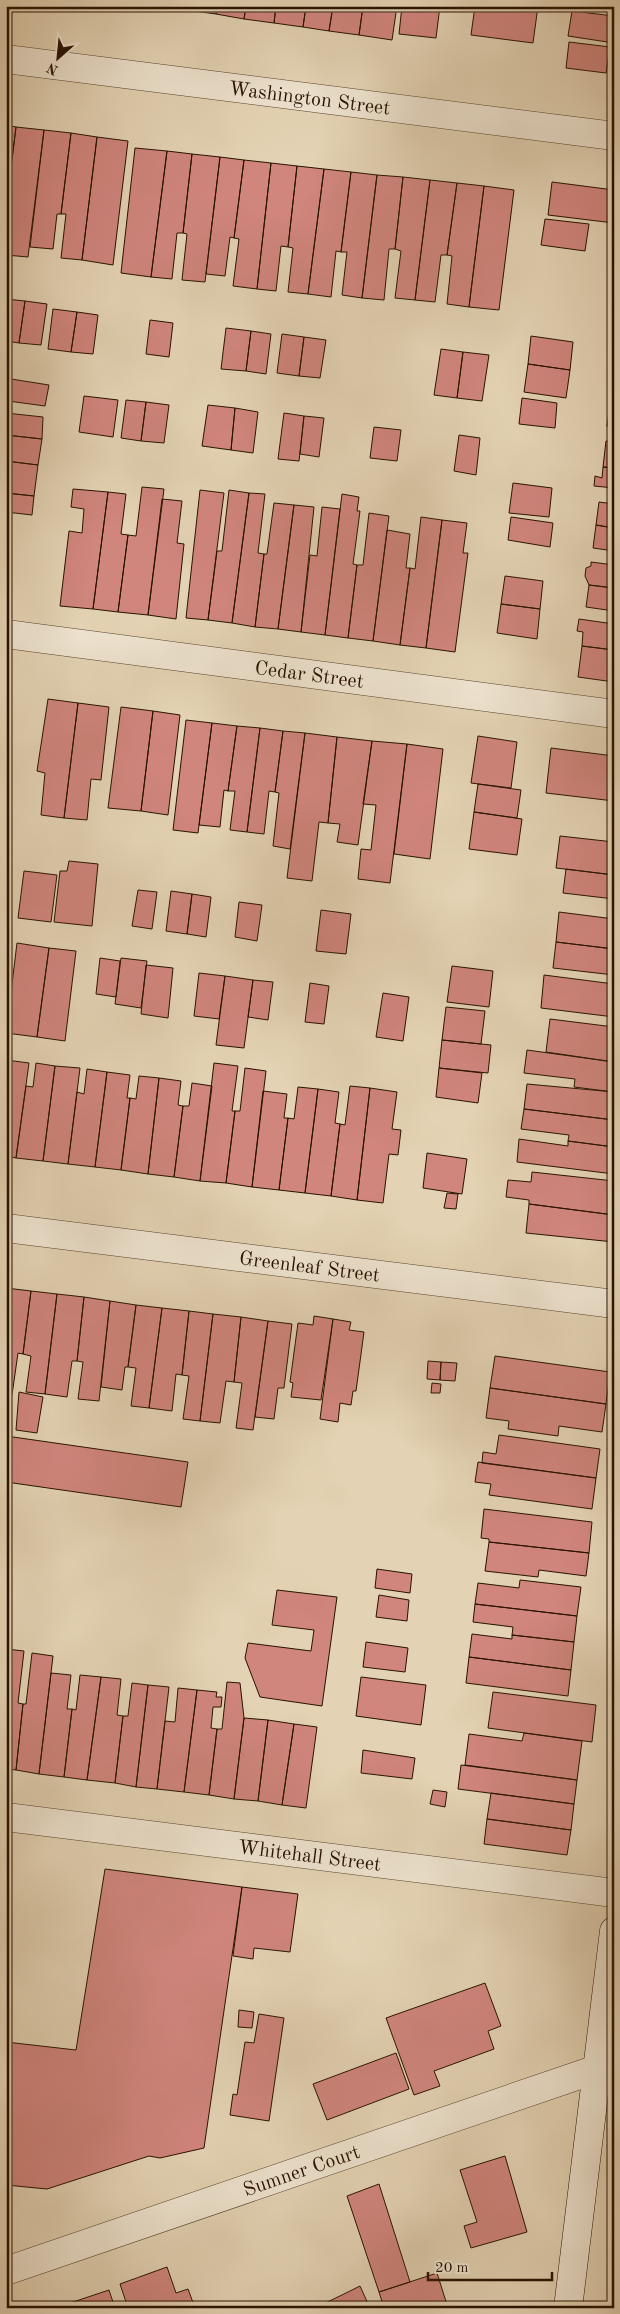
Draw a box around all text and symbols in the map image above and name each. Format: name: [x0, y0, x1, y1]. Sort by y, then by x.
north arrow: [32, 32, 82, 82]
text: N: [44, 60, 60, 77]
street label: Washington Street: [227, 79, 391, 120]
street label: Cedar Street: [253, 659, 365, 693]
street label: Greenleaf Street: [238, 1249, 381, 1287]
street label: Whitehall Street: [237, 1838, 382, 1876]
street label: Sumner Court: [241, 2143, 363, 2201]
scale bar: [428, 2249, 551, 2281]
text: 20 m: [435, 2261, 469, 2276]

